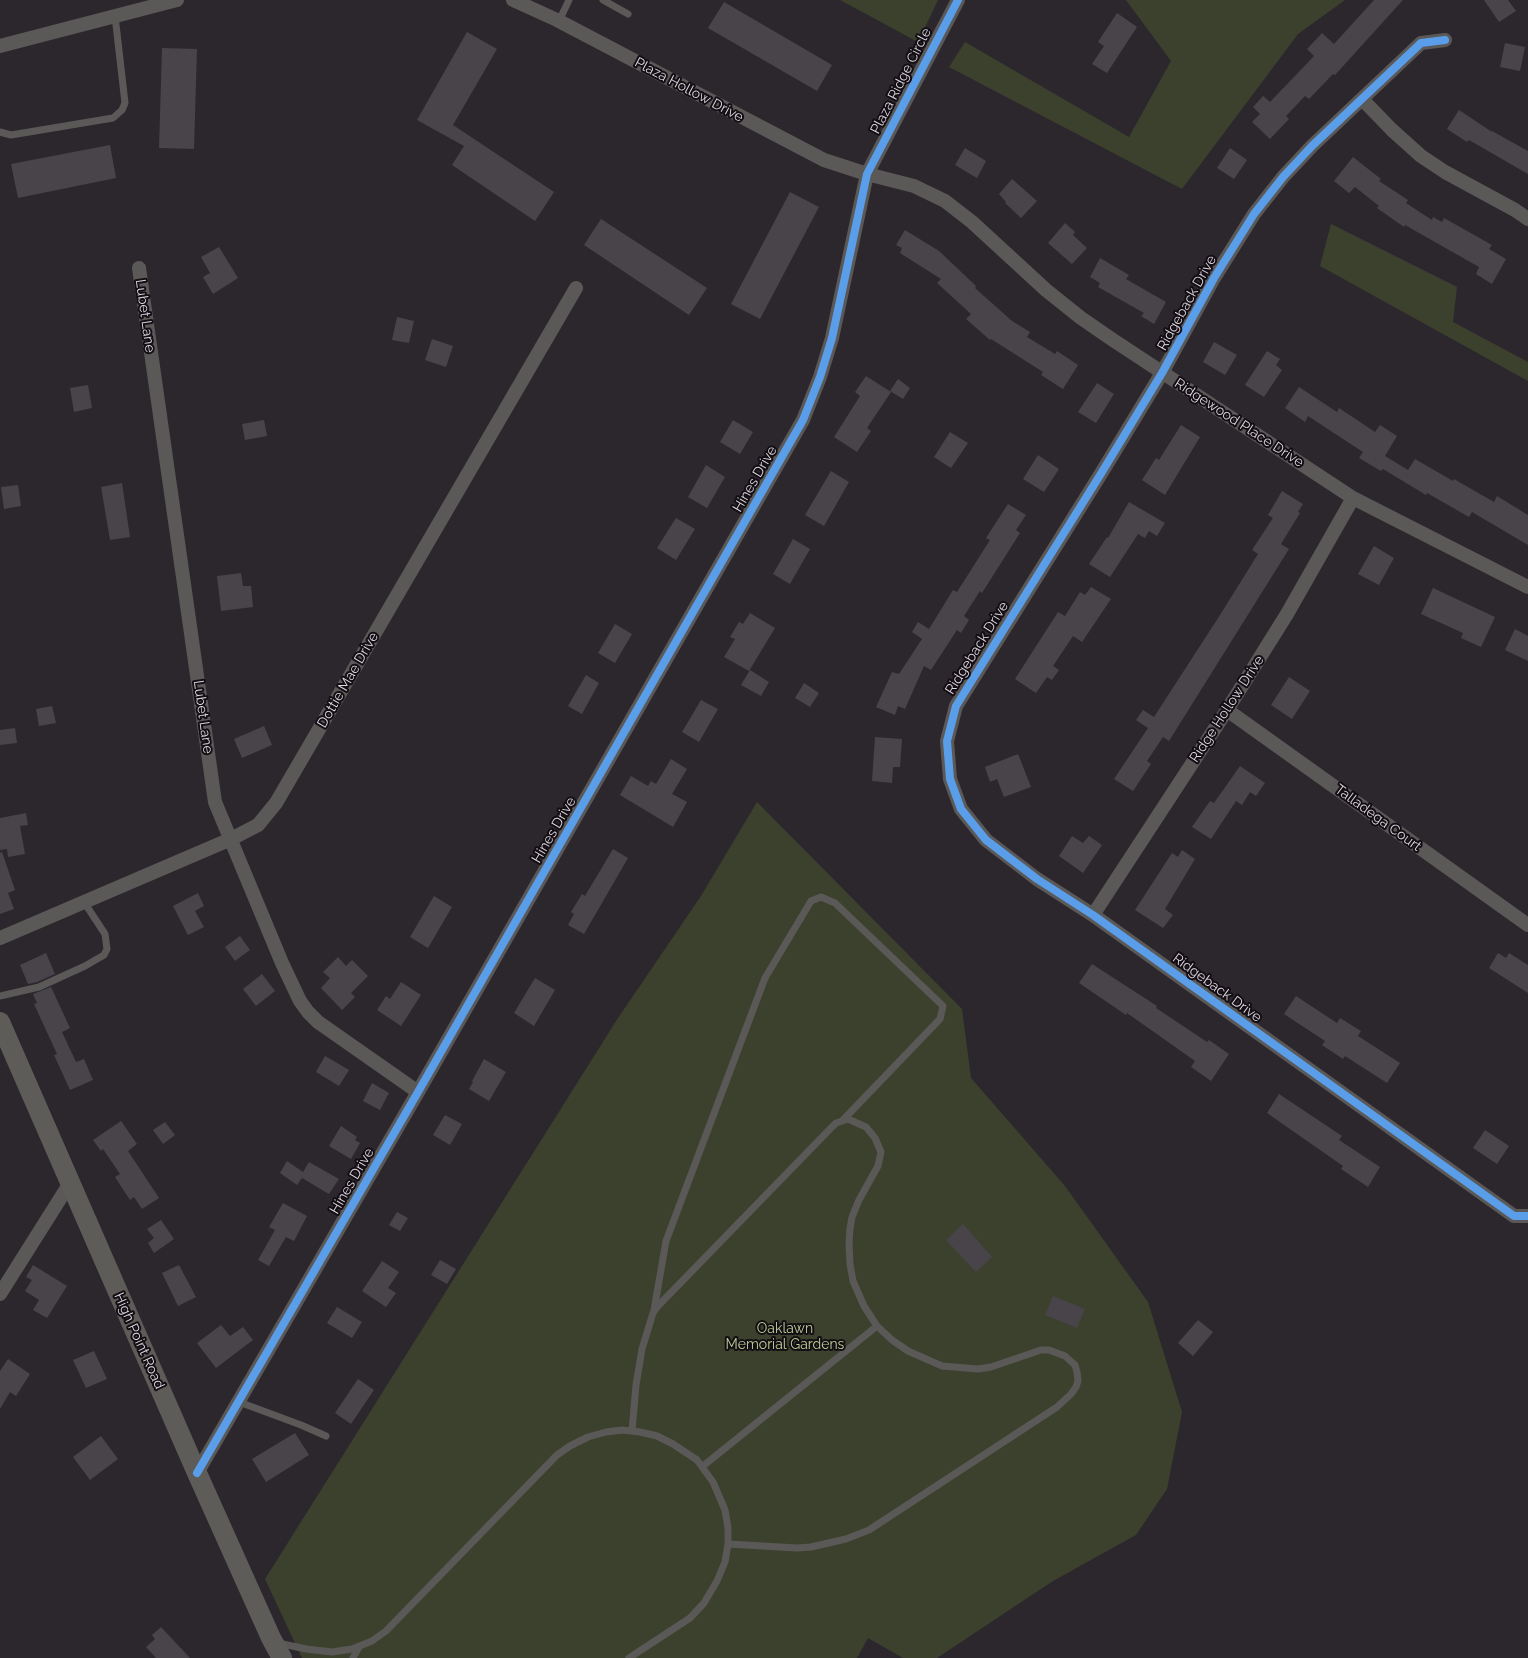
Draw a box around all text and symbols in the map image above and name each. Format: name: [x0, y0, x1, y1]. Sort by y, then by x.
street label: Plaza Ridge Circle: [867, 25, 935, 137]
street label: Plaza Hollow Drive: [632, 54, 746, 126]
street label: Ridgeback Drive: [1154, 253, 1220, 353]
street label: Lubet Lane: [132, 278, 158, 354]
street label: Ridgewood Place Drive: [1171, 375, 1307, 471]
street label: Hines Drive: [729, 443, 781, 515]
street label: Ridgeback Drive: [942, 599, 1012, 697]
street label: Dottie Mae Drive: [314, 629, 382, 731]
street label: Ridge Hollow Drive: [1186, 652, 1268, 766]
street label: Lubet Lane: [190, 679, 216, 755]
street label: Talladega Court: [1332, 781, 1424, 855]
street label: Hines Drive: [528, 794, 580, 866]
street label: Ridgeback Drive: [1169, 950, 1265, 1026]
street label: Hines Drive: [326, 1145, 378, 1217]
street label: High Point Road: [110, 1290, 168, 1392]
park label: Oaklawn Memorial Gardens: [726, 1321, 844, 1354]

